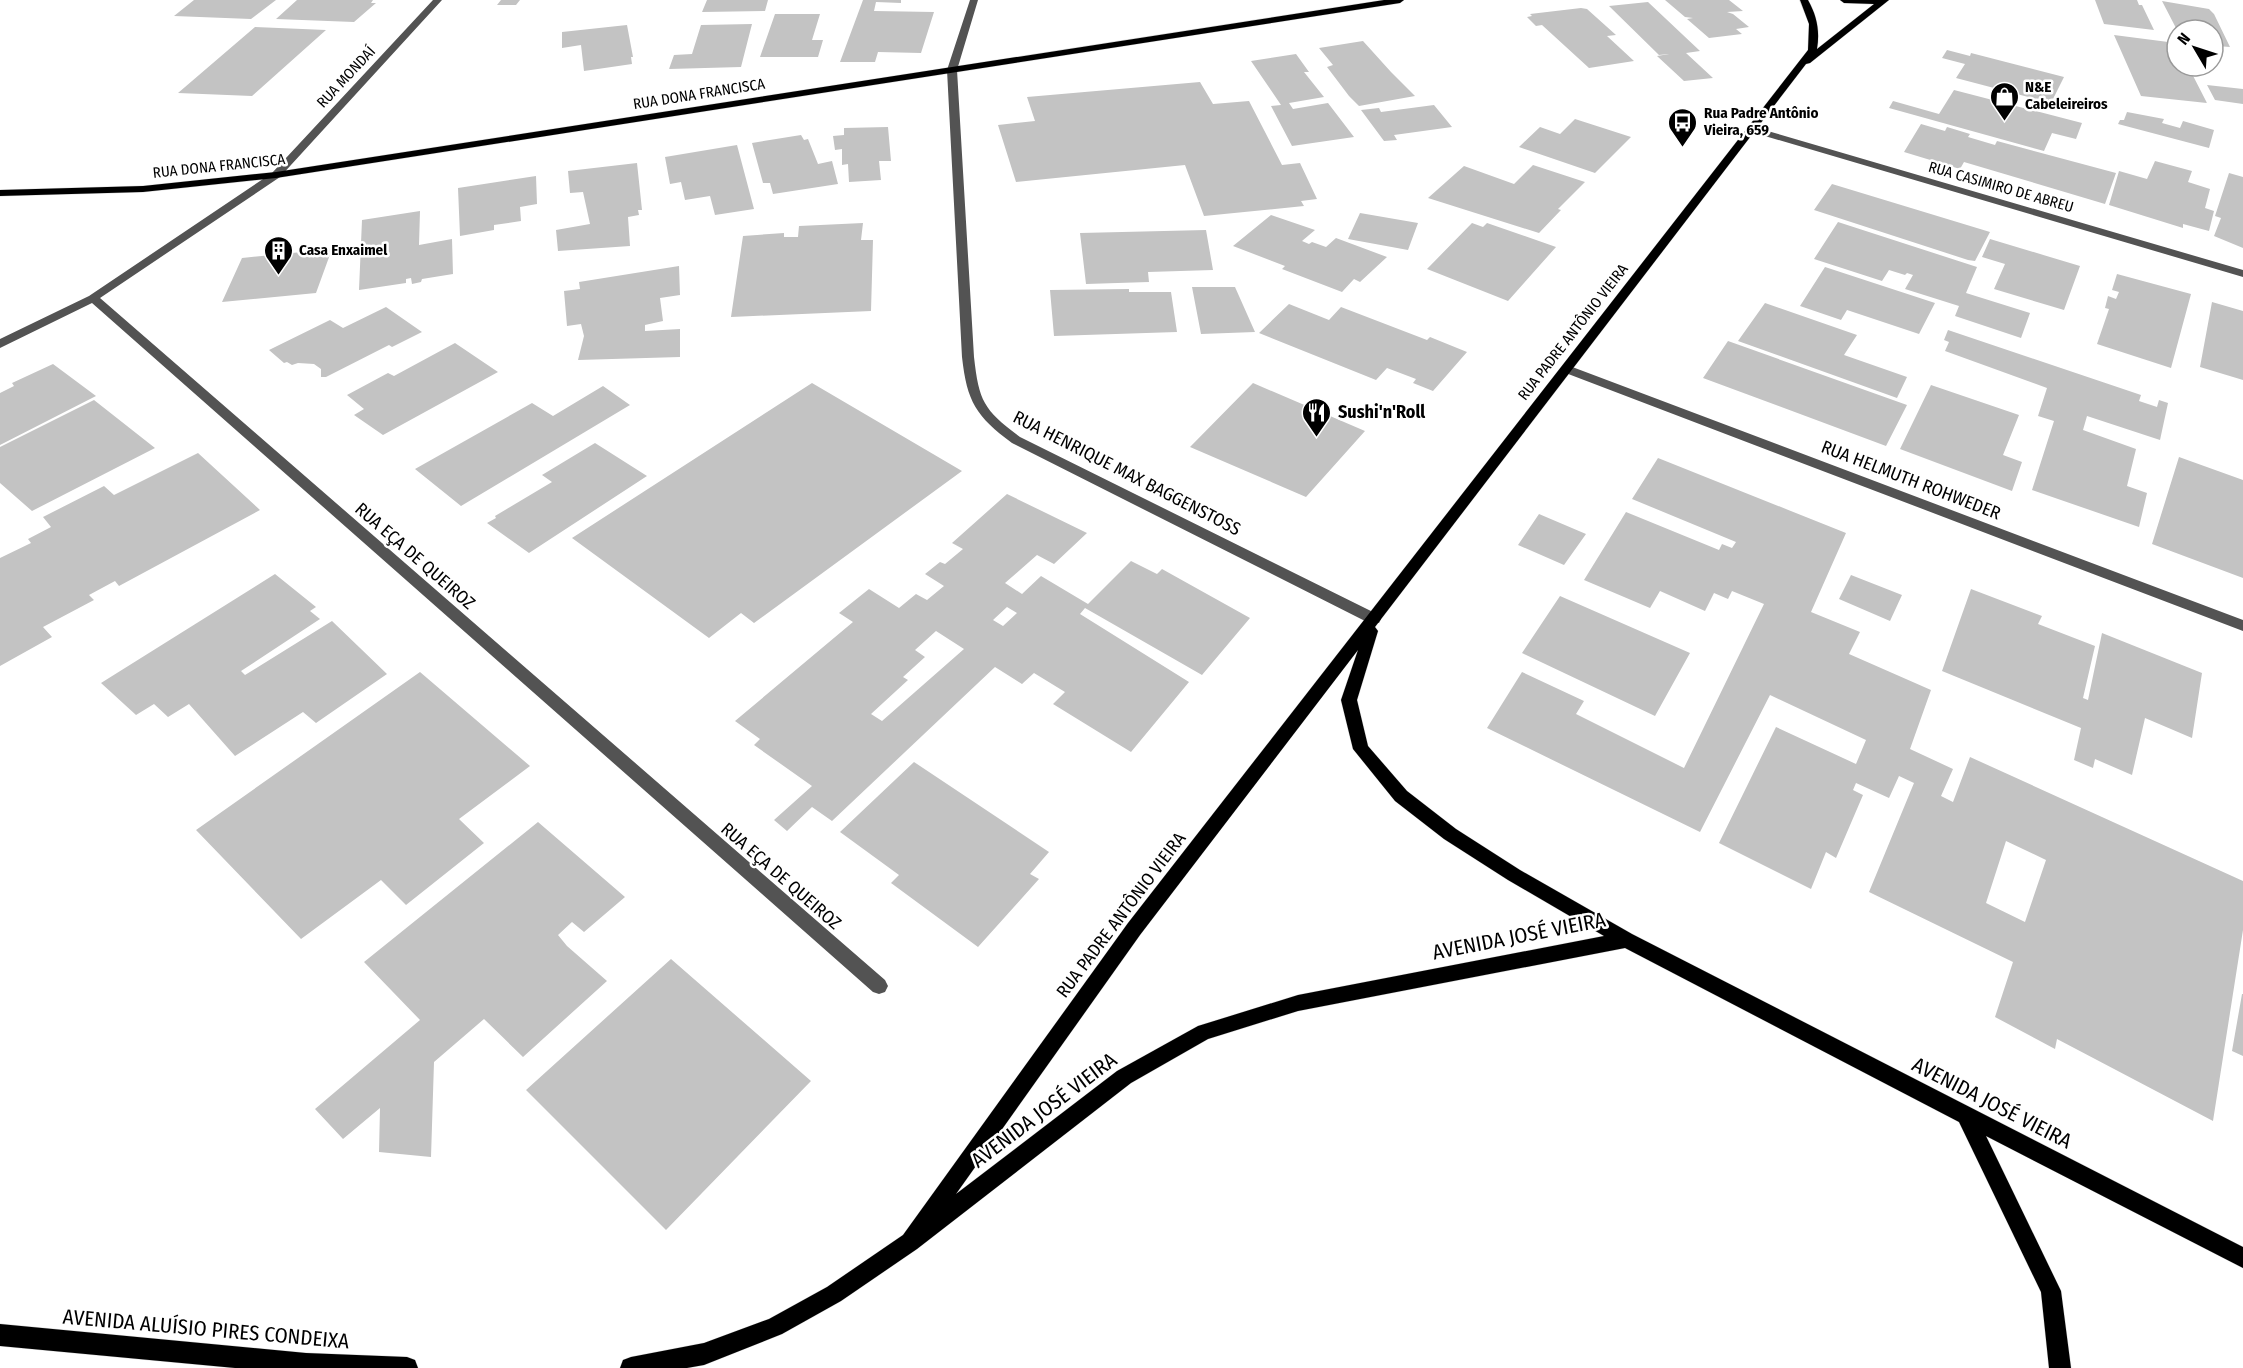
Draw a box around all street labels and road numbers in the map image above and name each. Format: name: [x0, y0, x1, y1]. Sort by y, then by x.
street label: RUA MONDAÍ: [313, 42, 379, 112]
street label: RUA DONA FRANCISCA: [632, 75, 766, 113]
street label: RUA DONA FRANCISCA: [152, 150, 286, 182]
street label: RUA CASIMIRO DE ABREU: [1926, 158, 2076, 216]
street label: RUA PADRE ANTÔNIO VIEIRA: [1514, 260, 1632, 404]
street label: RUA HENRIQUE MAX BAGGENSTOSS: [1009, 406, 1245, 540]
street label: RUA HELMUTH ROHWEDER: [1818, 436, 2004, 524]
street label: RUA EÇA DE QUEIROZ: [350, 498, 480, 614]
street label: RUA EÇA DE QUEIROZ: [716, 818, 846, 934]
street label: RUA PADRE ANTÔNIO VIEIRA: [1052, 828, 1191, 1002]
street label: AVENIDA JOSÉ VIEIRA: [1430, 906, 1608, 966]
street label: AVENIDA JOSÉ VIEIRA: [966, 1047, 1122, 1173]
street label: AVENIDA JOSÉ VIEIRA: [1908, 1052, 2076, 1154]
street label: AVENIDA ALUÍSIO PIRES CONDEIXA: [62, 1304, 350, 1354]

